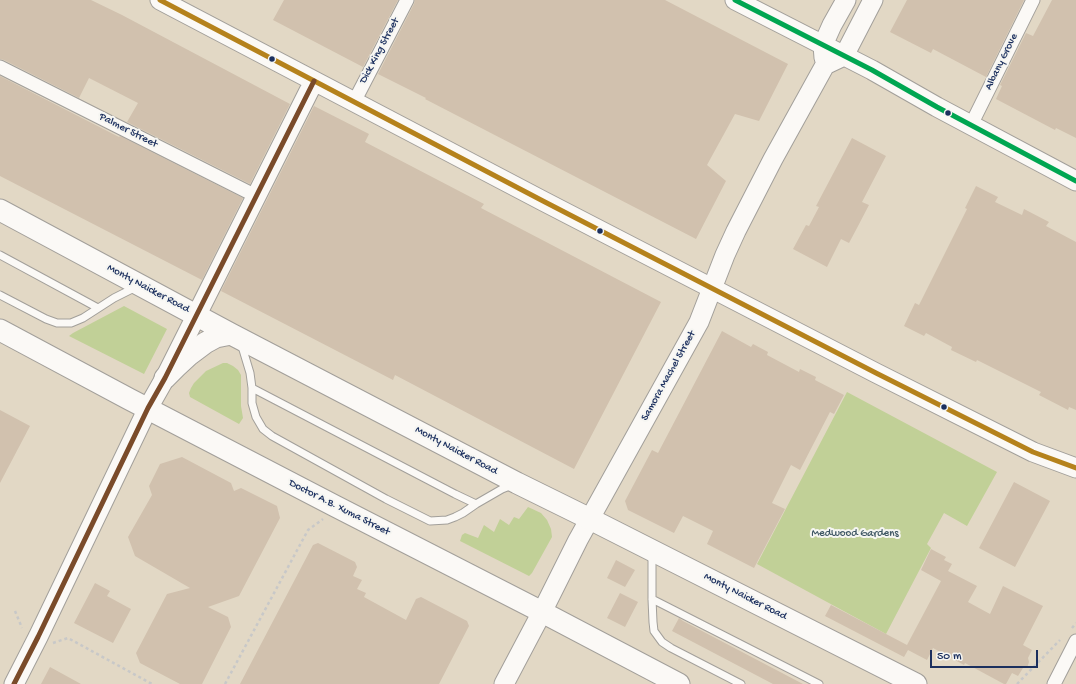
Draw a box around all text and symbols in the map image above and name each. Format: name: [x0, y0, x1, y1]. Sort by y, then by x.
street label: Dick King Street: [357, 16, 403, 86]
street label: Albany Grove: [983, 32, 1021, 92]
unlabelled marker: [267, 54, 277, 64]
unlabelled marker: [943, 108, 953, 118]
street label: Palmer Street: [97, 111, 159, 151]
unlabelled marker: [595, 226, 605, 236]
street label: Monty Naicker Road: [104, 262, 192, 316]
street label: Samora Machel Street: [639, 329, 699, 423]
unlabelled marker: [939, 402, 949, 412]
street label: Monty Naicker Road: [412, 424, 500, 478]
street label: Doctor A.B. Xuma Street: [286, 477, 392, 539]
park label: Medwood Gardens: [811, 527, 899, 541]
street label: Monty Naicker Road: [701, 570, 789, 624]
scale bar: [932, 642, 1040, 668]
text: 50 m: [937, 650, 962, 664]

